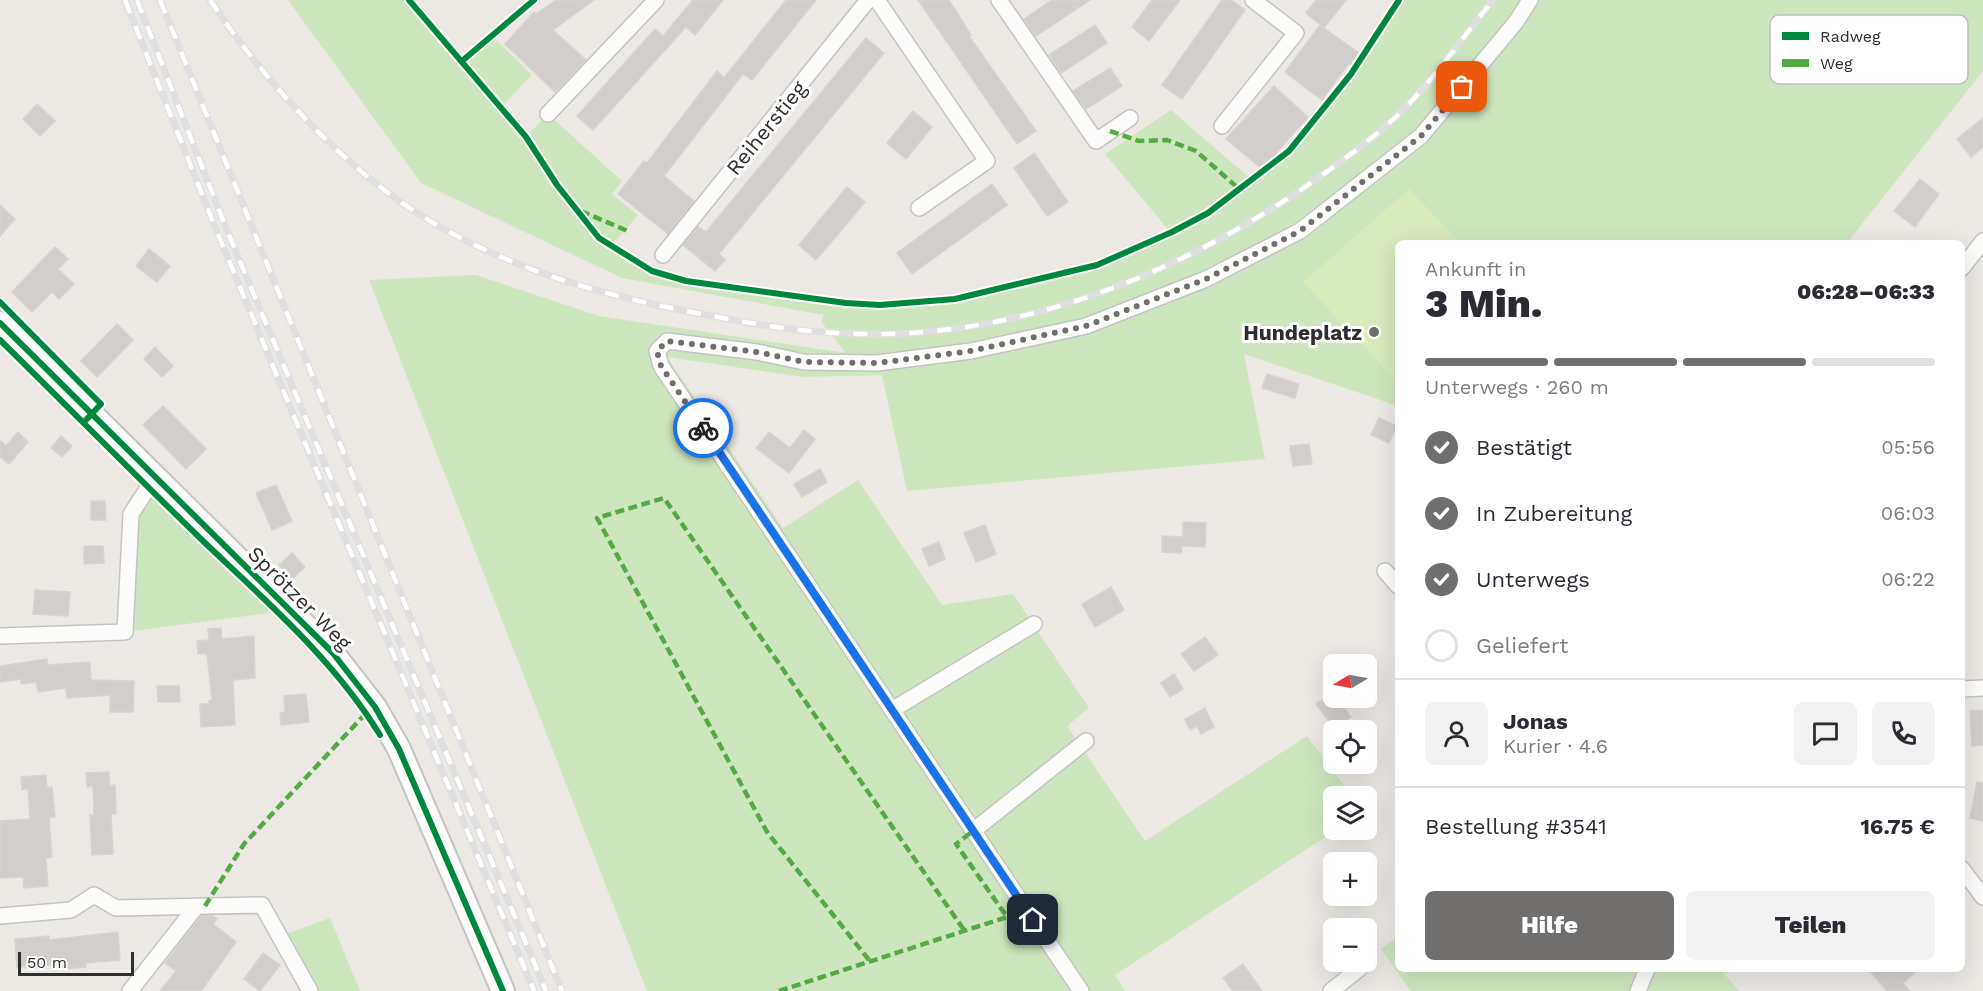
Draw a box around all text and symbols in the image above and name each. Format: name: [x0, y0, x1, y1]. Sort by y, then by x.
legend: [1770, 15, 1968, 84]
text: Radweg: [1820, 27, 1881, 46]
text: Weg: [1820, 54, 1853, 73]
pin: [1436, 61, 1487, 112]
icon: bag: [1445, 70, 1478, 103]
street label: Reiherstieg: [721, 75, 812, 180]
text: Ankunft in: [1425, 257, 1526, 281]
text: 06:28–06:33: [1797, 279, 1935, 304]
text: 3 Min.: [1425, 281, 1543, 326]
place label: Hundeplatz: [1243, 320, 1362, 345]
marker: Hundeplatz: [1367, 325, 1381, 339]
text: Unterwegs · 260 m: [1425, 375, 1609, 399]
courier: [673, 398, 733, 458]
icon: bike: [687, 412, 720, 445]
icon: check: [1425, 431, 1458, 464]
text: Bestätigt: [1476, 435, 1572, 460]
text: 05:56: [1881, 435, 1935, 459]
icon: check: [1425, 497, 1458, 530]
text: In Zubereitung: [1476, 501, 1632, 526]
text: 06:03: [1881, 501, 1935, 525]
street label: Sprötzer Weg: [243, 541, 358, 656]
icon: check: [1425, 563, 1458, 596]
text: Unterwegs: [1476, 567, 1590, 592]
text: 06:22: [1881, 567, 1935, 591]
text: Geliefert: [1476, 633, 1568, 658]
north arrow: [1323, 654, 1377, 708]
map controls: [1323, 654, 1377, 972]
button: person: [1425, 702, 1488, 765]
button: chat: [1794, 702, 1857, 765]
button: phone: [1872, 702, 1935, 765]
text: Jonas: [1503, 709, 1568, 734]
button: locate: [1323, 720, 1377, 774]
text: Kurier · 4.6: [1503, 734, 1608, 758]
button: layers: [1323, 786, 1377, 840]
text: Bestellung #3541: [1425, 814, 1607, 839]
text: 16.75 €: [1860, 814, 1935, 839]
button: +: [1323, 852, 1377, 906]
button: Hilfe: [1425, 891, 1674, 960]
button: Teilen: [1686, 891, 1935, 960]
pin: [1007, 894, 1058, 945]
icon: home: [1016, 903, 1049, 936]
button: −: [1323, 918, 1377, 972]
scale bar: [18, 949, 134, 976]
text: 50 m: [27, 953, 67, 972]

